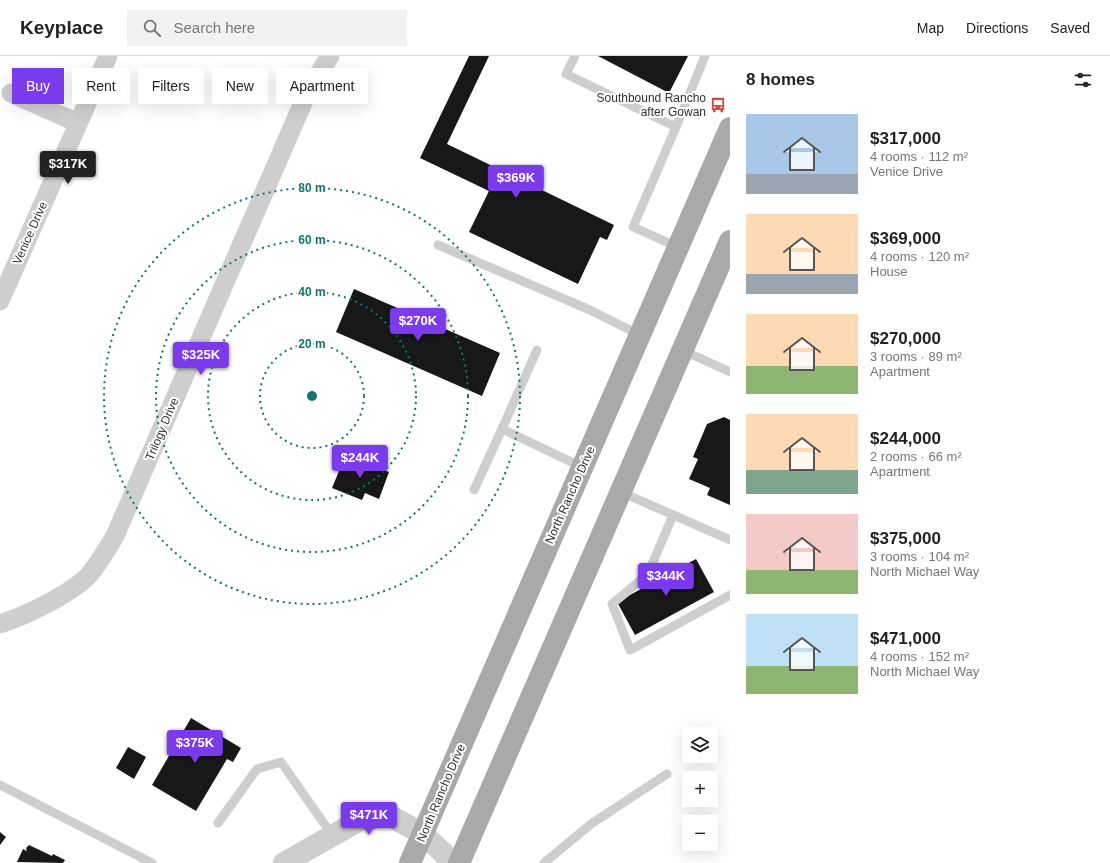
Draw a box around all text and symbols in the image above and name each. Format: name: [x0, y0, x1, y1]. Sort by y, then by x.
search box: [127, 10, 407, 46]
text: Keyplace: [20, 17, 103, 38]
icon: search: [141, 17, 163, 39]
text: Search here: [173, 19, 255, 36]
text: Map: [917, 20, 944, 36]
text: Directions: [966, 20, 1028, 36]
text: Saved: [1050, 20, 1090, 36]
chip: Buy: [12, 68, 64, 104]
chip: Rent: [72, 68, 130, 104]
chip: Filters: [138, 68, 204, 104]
chip: New: [212, 68, 268, 104]
chip: Apartment: [276, 68, 368, 104]
icon: filters: [1072, 69, 1094, 91]
text: 8 homes: [746, 70, 815, 89]
place label: Southbound Rancho after Gowan: [597, 91, 706, 119]
bus stop icon: Southbound Rancho after Gowan: [709, 96, 727, 114]
text: $317,000: [870, 129, 941, 148]
icon: home: [778, 130, 826, 178]
text: 4 rooms · 112 m²: [870, 149, 968, 164]
pin: $317K: [40, 151, 96, 185]
text: $317K: [49, 156, 87, 171]
text: Venice Drive: [870, 164, 943, 179]
pin: $369K: [488, 165, 544, 199]
text: $369K: [497, 170, 535, 185]
text: 80 m: [298, 181, 326, 195]
street label: Venice Drive: [10, 199, 50, 267]
text: $369,000: [870, 229, 941, 248]
icon: home: [778, 230, 826, 278]
text: 60 m: [298, 233, 326, 247]
text: 4 rooms · 120 m²: [870, 249, 969, 264]
text: House: [870, 264, 908, 279]
text: 40 m: [298, 285, 326, 299]
pin: $270K: [390, 308, 446, 342]
text: $270K: [399, 313, 437, 328]
text: $270,000: [870, 329, 941, 348]
icon: home: [778, 330, 826, 378]
text: 20 m: [298, 337, 326, 351]
pin: $325K: [173, 342, 229, 376]
text: $325K: [182, 347, 220, 362]
text: 3 rooms · 89 m²: [870, 349, 962, 364]
text: Apartment: [870, 364, 930, 379]
centre of rings: [305, 389, 319, 403]
street label: Trilogy Drive: [142, 395, 182, 463]
text: $244,000: [870, 429, 941, 448]
icon: home: [778, 430, 826, 478]
street label: North Rancho Drive: [542, 444, 598, 546]
pin: $244K: [332, 445, 388, 479]
text: 2 rooms · 66 m²: [870, 449, 962, 464]
text: $244K: [341, 450, 379, 465]
text: Apartment: [870, 464, 930, 479]
text: $375,000: [870, 529, 941, 548]
icon: home: [778, 530, 826, 578]
text: 3 rooms · 104 m²: [870, 549, 969, 564]
pin: $344K: [638, 563, 694, 597]
text: North Michael Way: [870, 564, 979, 579]
text: $344K: [647, 568, 685, 583]
text: $471,000: [870, 629, 941, 648]
icon: home: [778, 630, 826, 678]
text: 4 rooms · 152 m²: [870, 649, 969, 664]
text: North Michael Way: [870, 664, 979, 679]
map controls: [682, 727, 718, 851]
button: layers: [682, 727, 718, 763]
pin: $375K: [167, 730, 223, 764]
text: $375K: [176, 735, 214, 750]
street label: North Rancho Drive: [414, 741, 468, 844]
button: +: [682, 771, 718, 807]
pin: $471K: [341, 802, 397, 836]
text: $471K: [350, 807, 388, 822]
button: −: [682, 815, 718, 851]

